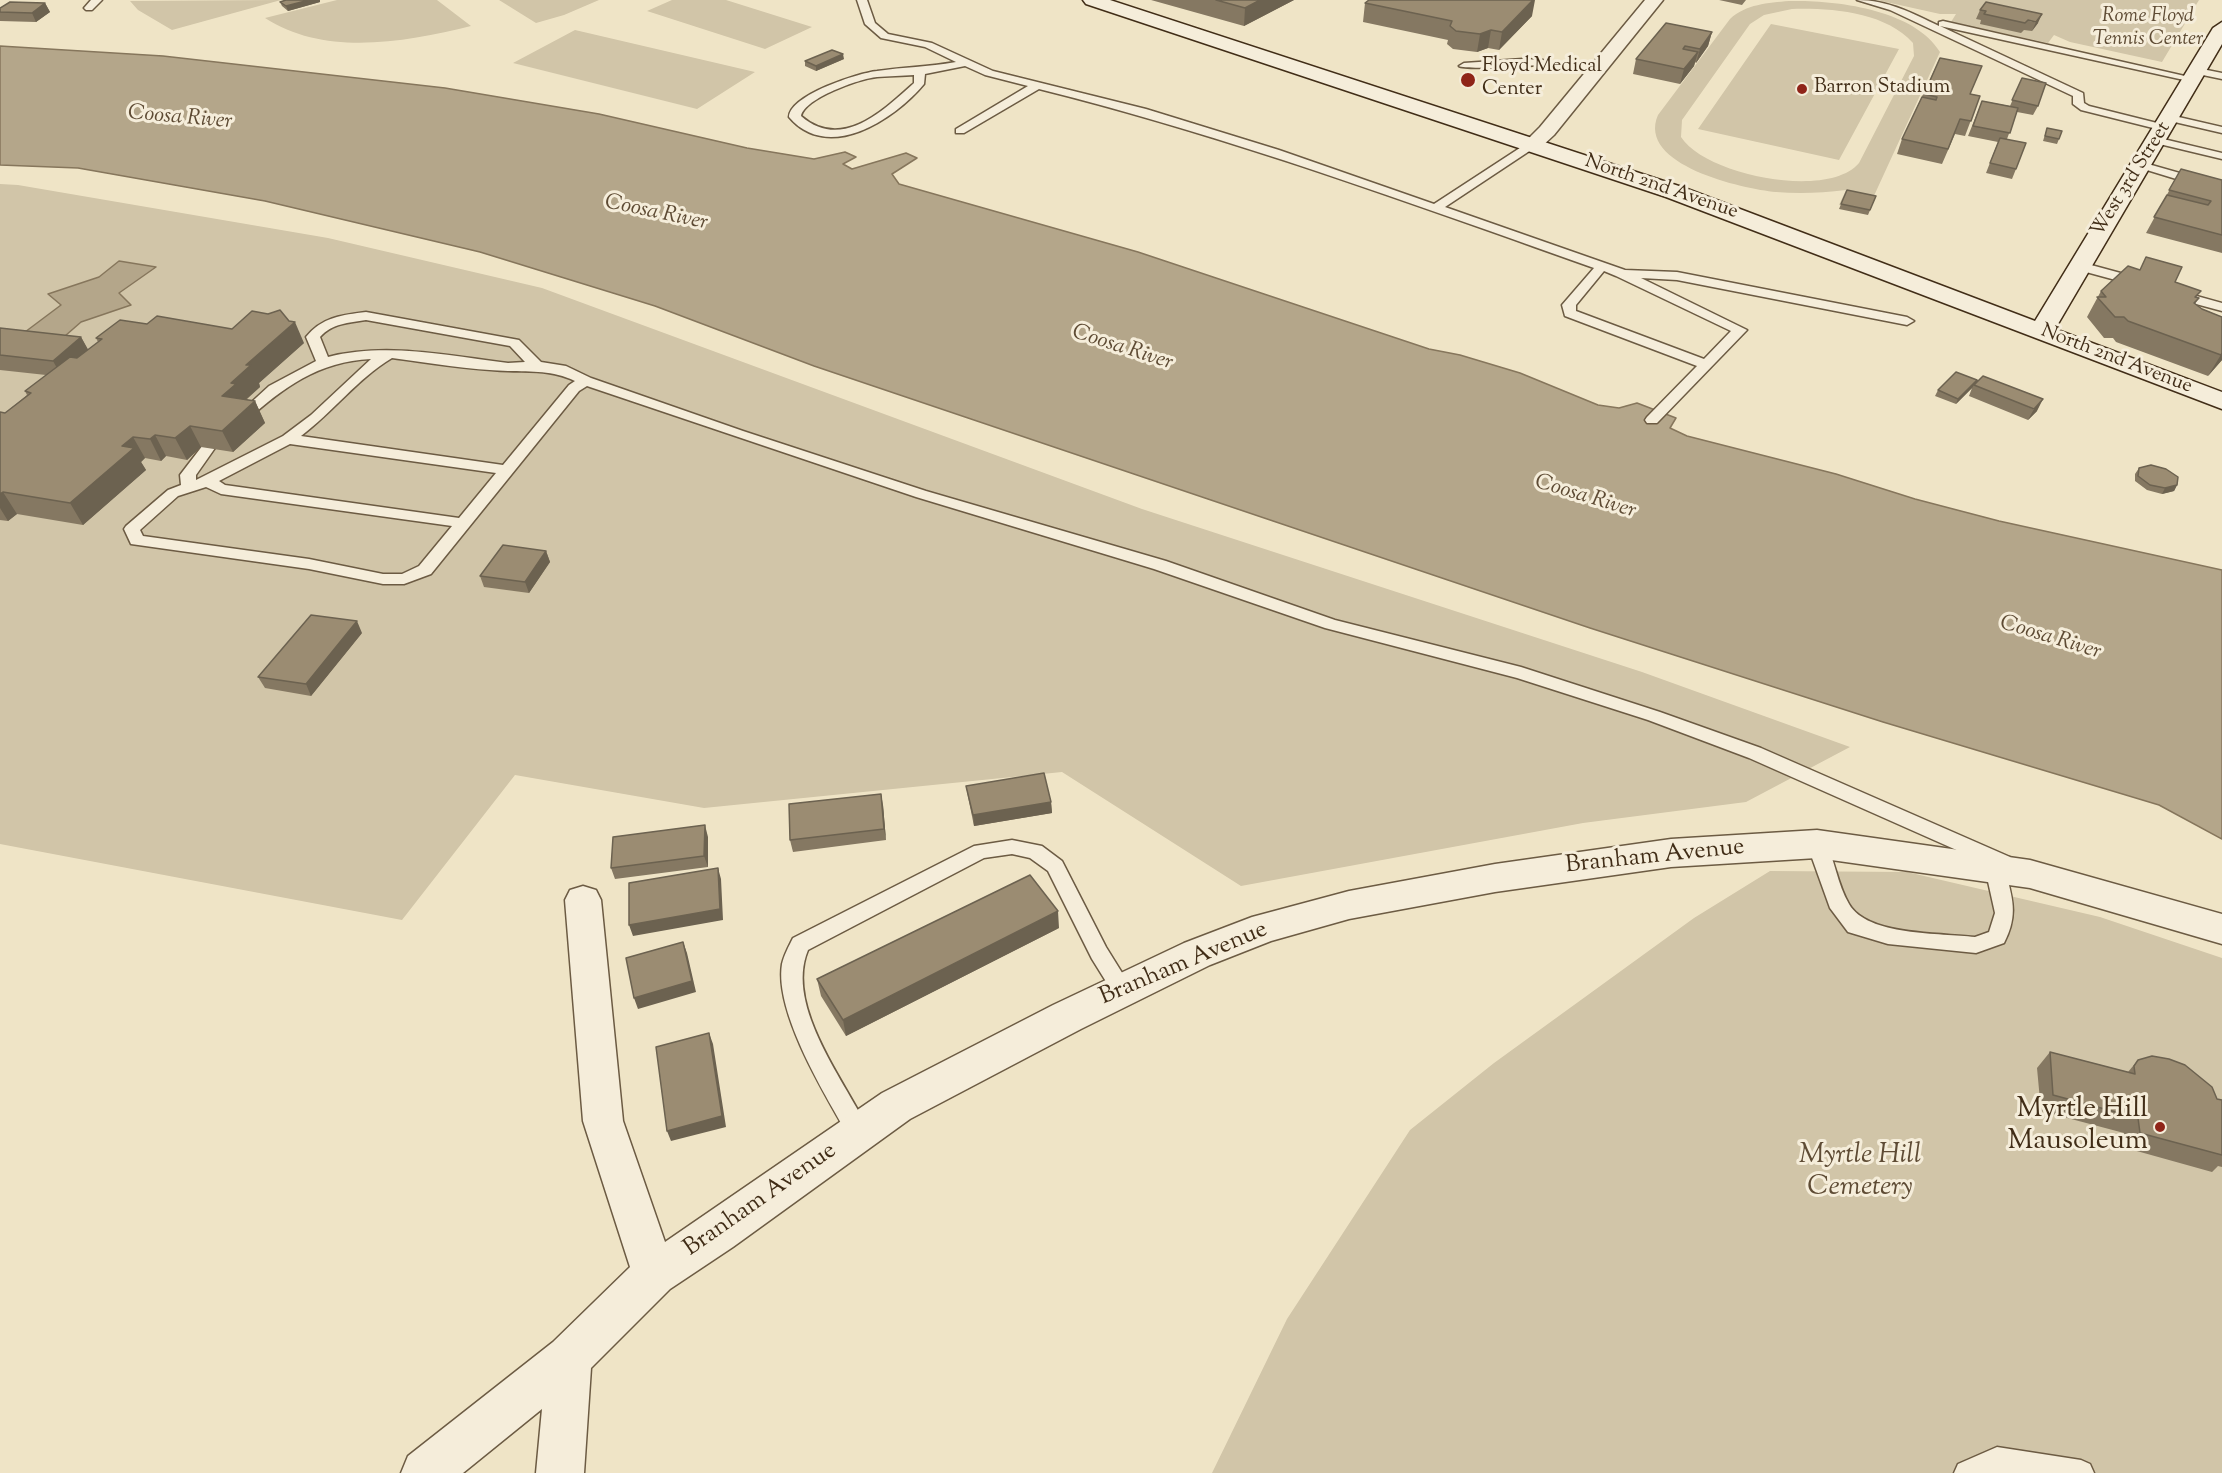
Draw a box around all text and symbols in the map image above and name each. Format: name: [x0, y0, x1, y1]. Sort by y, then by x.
park label: Rome Floyd Tennis Center: [2093, 6, 2203, 53]
place label: Floyd Medical Center: [1482, 56, 1602, 103]
marker: Floyd Medical Center: [1459, 71, 1477, 89]
place label: Barron Stadium: [1814, 77, 1950, 101]
marker: Barron Stadium: [1795, 82, 1809, 96]
water label: Coosa River: [127, 101, 233, 137]
street label: West 3rd Street: [2087, 118, 2177, 242]
street label: North 2nd Avenue: [1581, 151, 1741, 225]
water label: Coosa River: [602, 190, 710, 238]
water label: Coosa River: [1068, 320, 1176, 378]
street label: North 2nd Avenue: [2037, 320, 2195, 400]
water label: Coosa River: [1531, 470, 1639, 526]
water label: Coosa River: [1996, 611, 2104, 667]
street label: Branham Avenue: [1564, 834, 1746, 882]
street label: Branham Avenue: [1096, 917, 1272, 1013]
place label: Myrtle Hill Mausoleum: [2008, 1094, 2148, 1160]
marker: Myrtle Hill Mausoleum: [2153, 1120, 2167, 1134]
street label: Branham Avenue: [679, 1138, 843, 1264]
park label: Myrtle Hill Cemetery: [1799, 1140, 1921, 1206]

